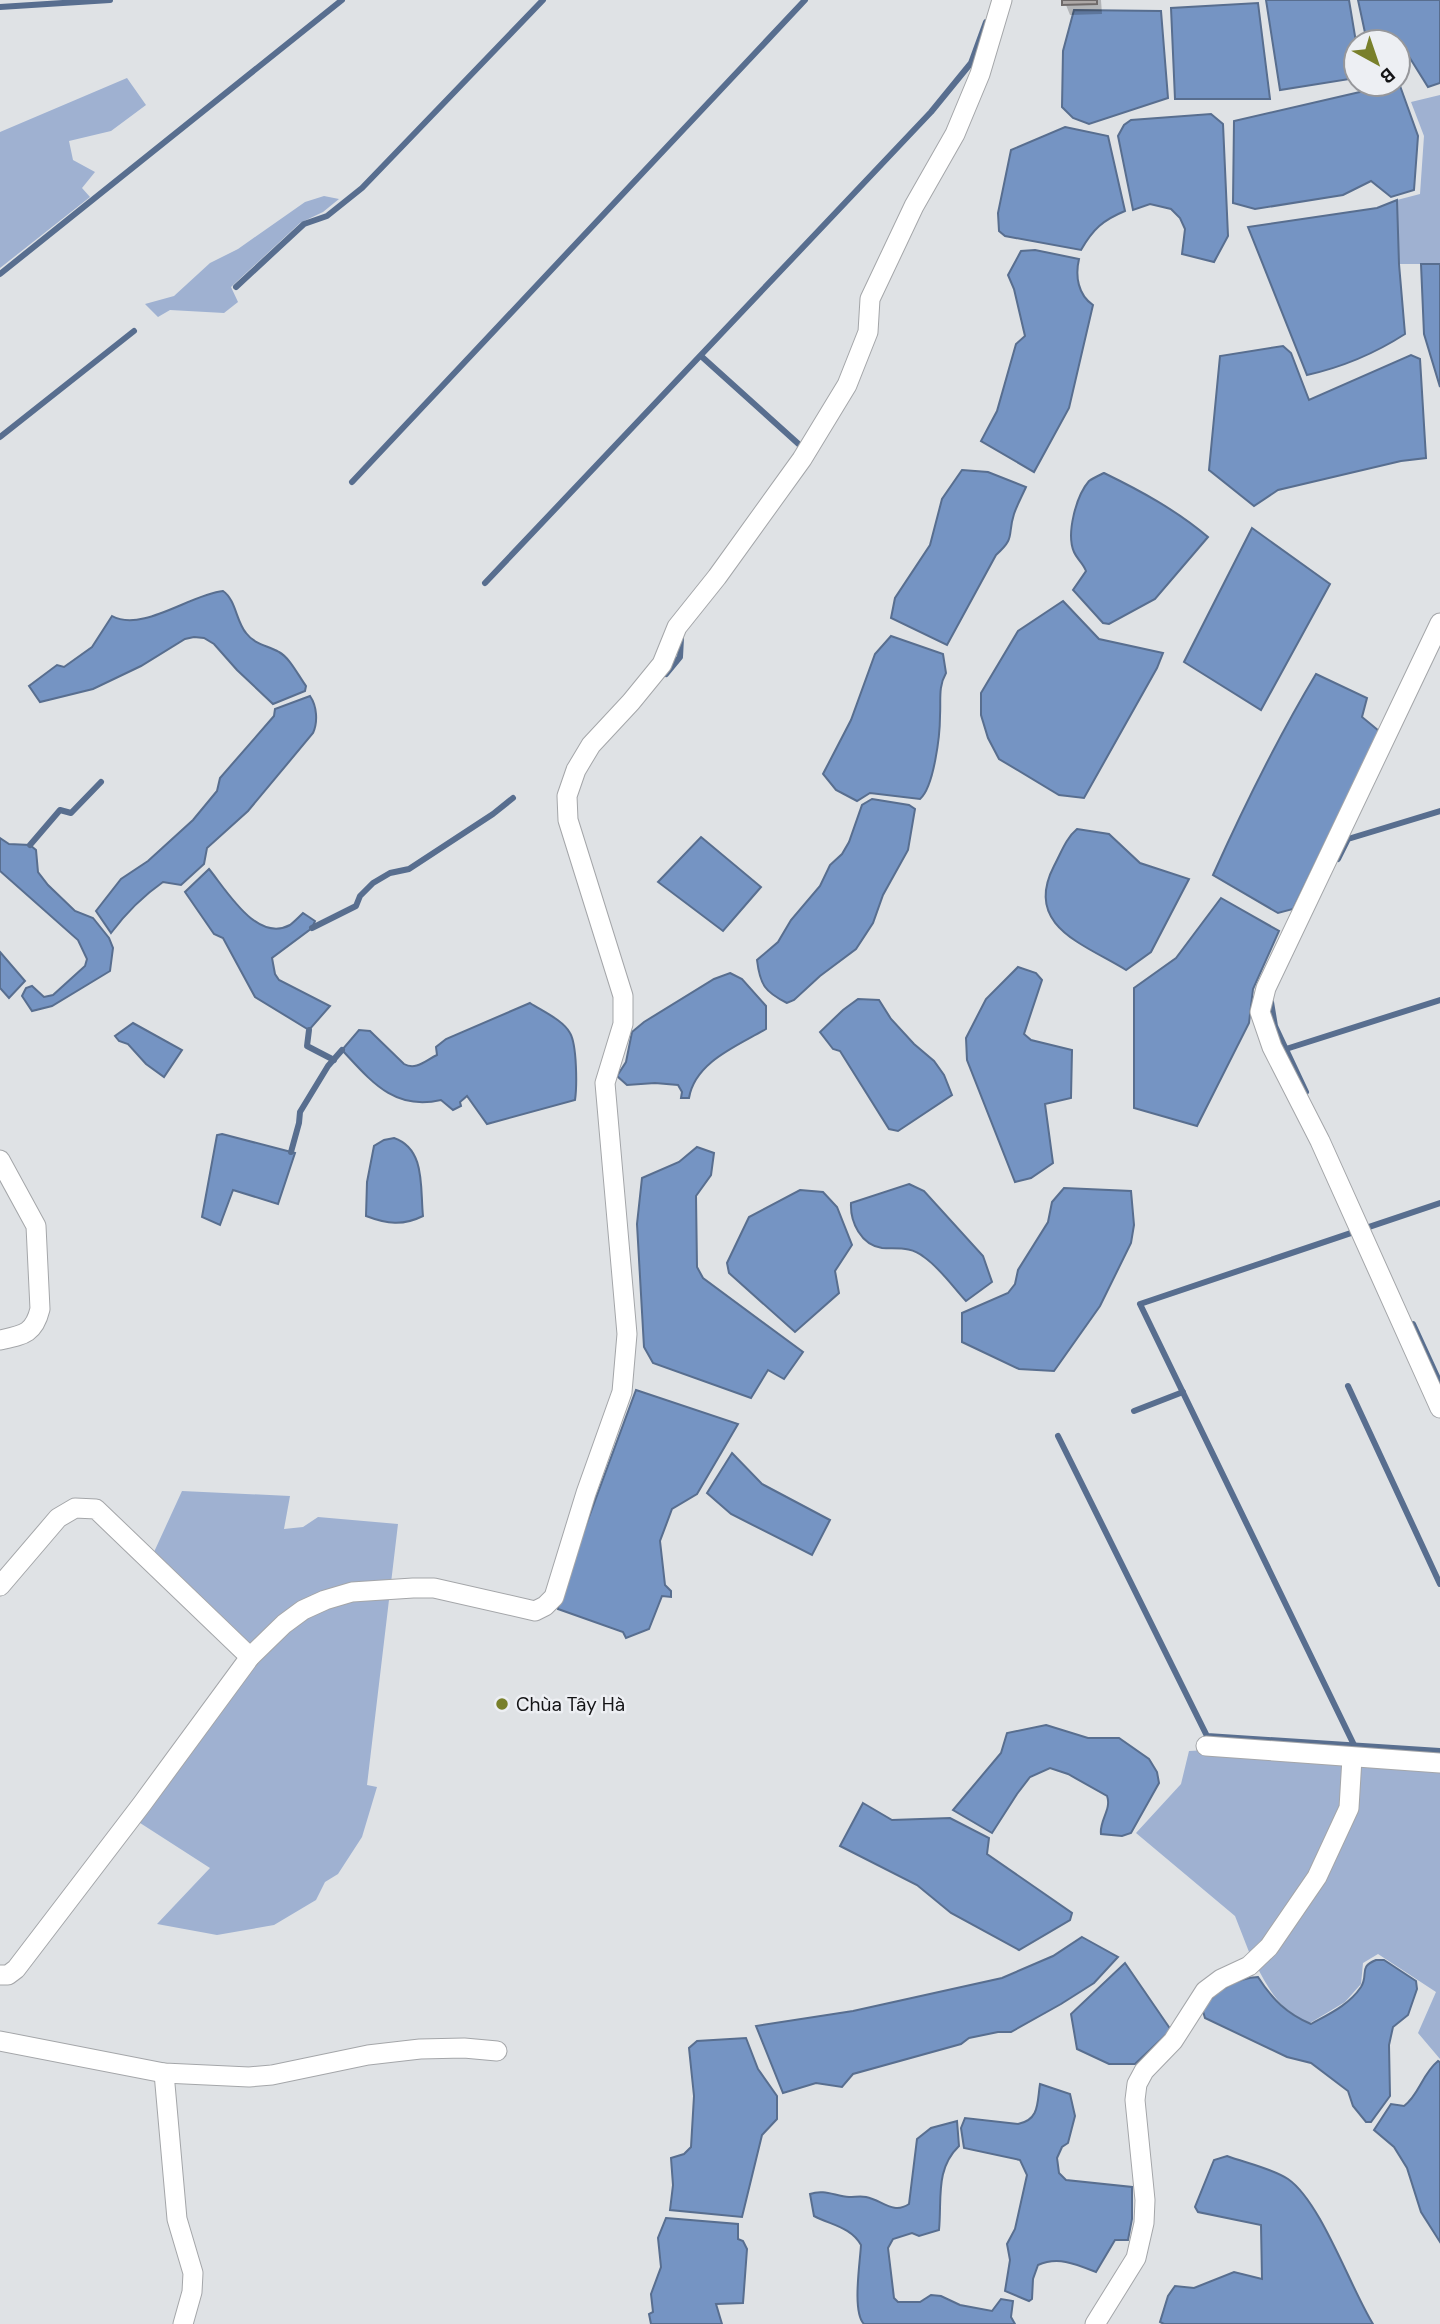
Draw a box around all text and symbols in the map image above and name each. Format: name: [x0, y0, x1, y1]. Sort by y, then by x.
north arrow: [1342, 28, 1412, 98]
text: B: [1375, 62, 1400, 89]
place label: Chùa Tây Hà: [516, 1692, 625, 1717]
marker: Chùa Tây Hà: [494, 1696, 510, 1712]

